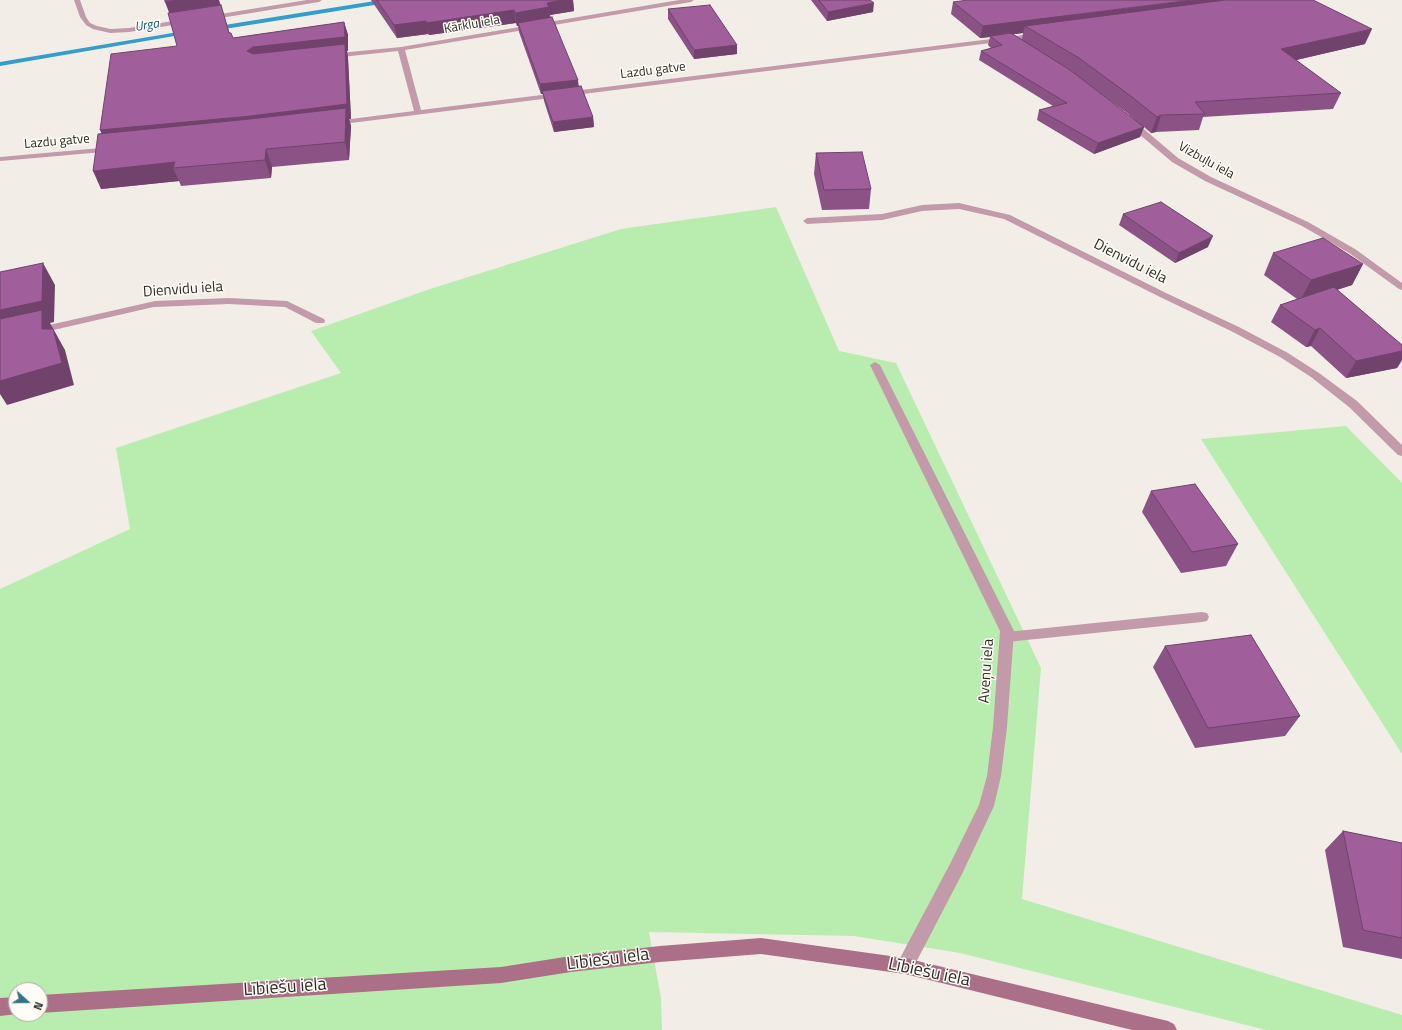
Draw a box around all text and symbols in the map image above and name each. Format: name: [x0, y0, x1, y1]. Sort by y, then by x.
street label: Kārklu iela: [443, 12, 501, 38]
water label: Urga: [134, 16, 160, 36]
street label: Lazdu gatve: [619, 59, 687, 83]
street label: Lazdu gatve: [24, 131, 90, 153]
street label: Vizbuļu iela: [1175, 139, 1237, 183]
street label: Dienvidu iela: [1090, 236, 1170, 288]
street label: Dienvidu iela: [142, 278, 224, 302]
street label: Aveņu iela: [976, 638, 998, 704]
street label: Lībiešu iela: [565, 944, 651, 976]
street label: Lībiešu iela: [886, 954, 972, 992]
street label: Lībiešu iela: [243, 974, 327, 1002]
north arrow: [8, 982, 48, 1022]
text: N: [29, 1000, 47, 1012]

